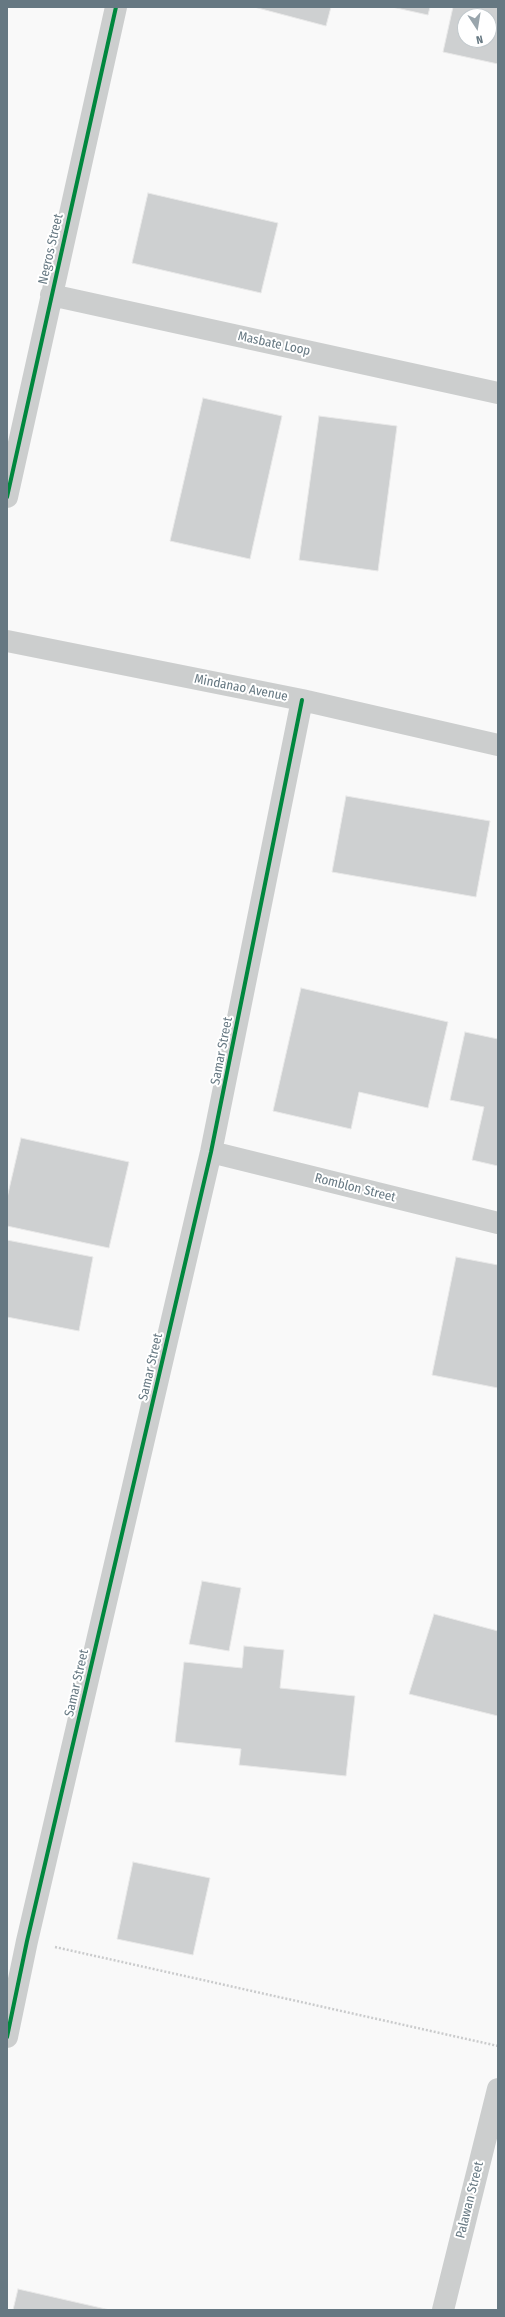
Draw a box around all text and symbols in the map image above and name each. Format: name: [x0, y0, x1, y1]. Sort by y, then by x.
north arrow: [457, 8, 497, 48]
text: N: [475, 32, 484, 46]
street label: Negros Street: [35, 212, 67, 286]
street label: Masbate Loop: [236, 329, 312, 359]
street label: Mindanao Avenue: [193, 671, 289, 705]
street label: Samar Street: [208, 1016, 236, 1086]
street label: Romblon Street: [313, 1170, 397, 1206]
street label: Samar Street: [136, 1332, 166, 1402]
street label: Samar Street: [62, 1648, 92, 1718]
street label: Palawan Street: [453, 2160, 487, 2240]

